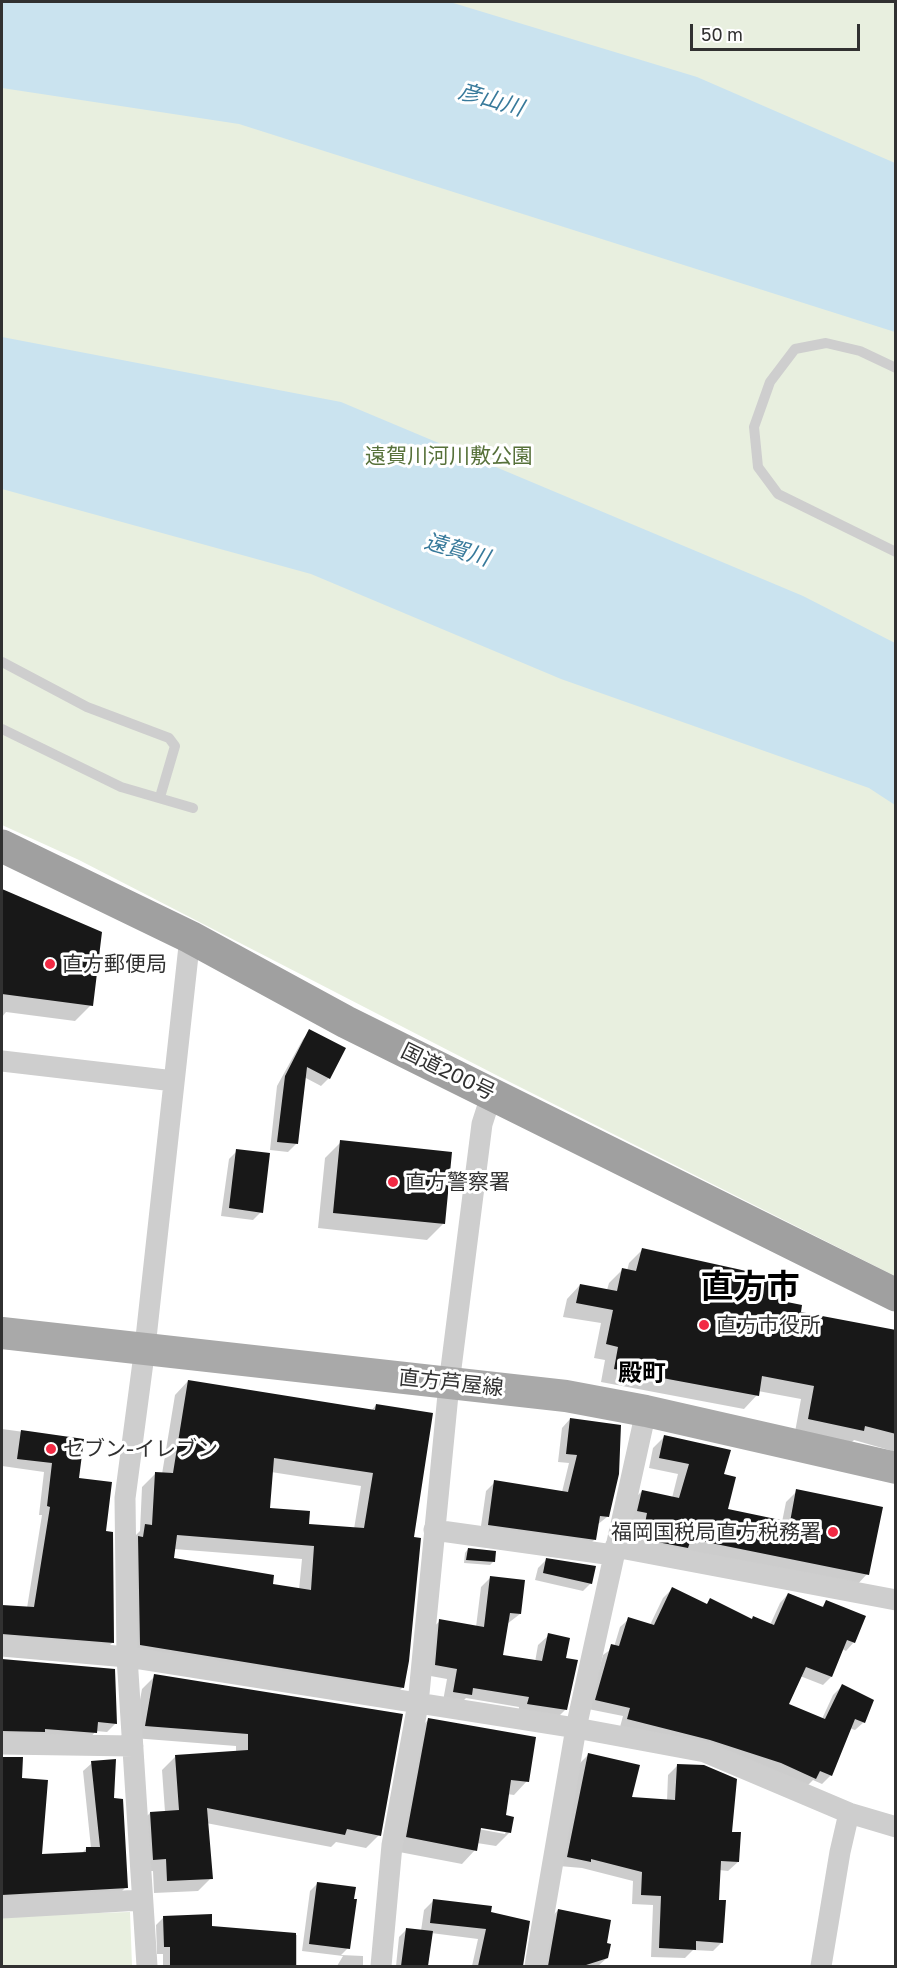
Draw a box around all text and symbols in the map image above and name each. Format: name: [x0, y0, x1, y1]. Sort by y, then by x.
scale bar: [693, 12, 862, 50]
text: 50 m: [701, 23, 743, 45]
water label: 彦山川: [456, 78, 526, 122]
park label: 遠賀川河川敷公園: [365, 443, 533, 469]
water label: 遠賀川: [422, 528, 492, 572]
place label: 直方郵便局: [62, 951, 167, 977]
marker: 直方郵便局: [43, 957, 57, 971]
street label: 国道200号: [397, 1038, 499, 1106]
place label: 直方警察署: [405, 1169, 510, 1195]
marker: 直方警察署: [386, 1175, 400, 1189]
district label: 直方市: [701, 1268, 799, 1308]
place label: 直方市役所: [716, 1312, 821, 1338]
marker: 直方市役所: [697, 1318, 711, 1332]
district label: 殿町: [618, 1359, 666, 1387]
street label: 直方芦屋線: [397, 1365, 505, 1401]
place label: セブン-イレブン: [63, 1436, 218, 1462]
marker: セブン-イレブン: [44, 1442, 58, 1456]
place label: 福岡国税局直方税務署: [611, 1519, 821, 1545]
marker: 福岡国税局直方税務署: [826, 1525, 840, 1539]

